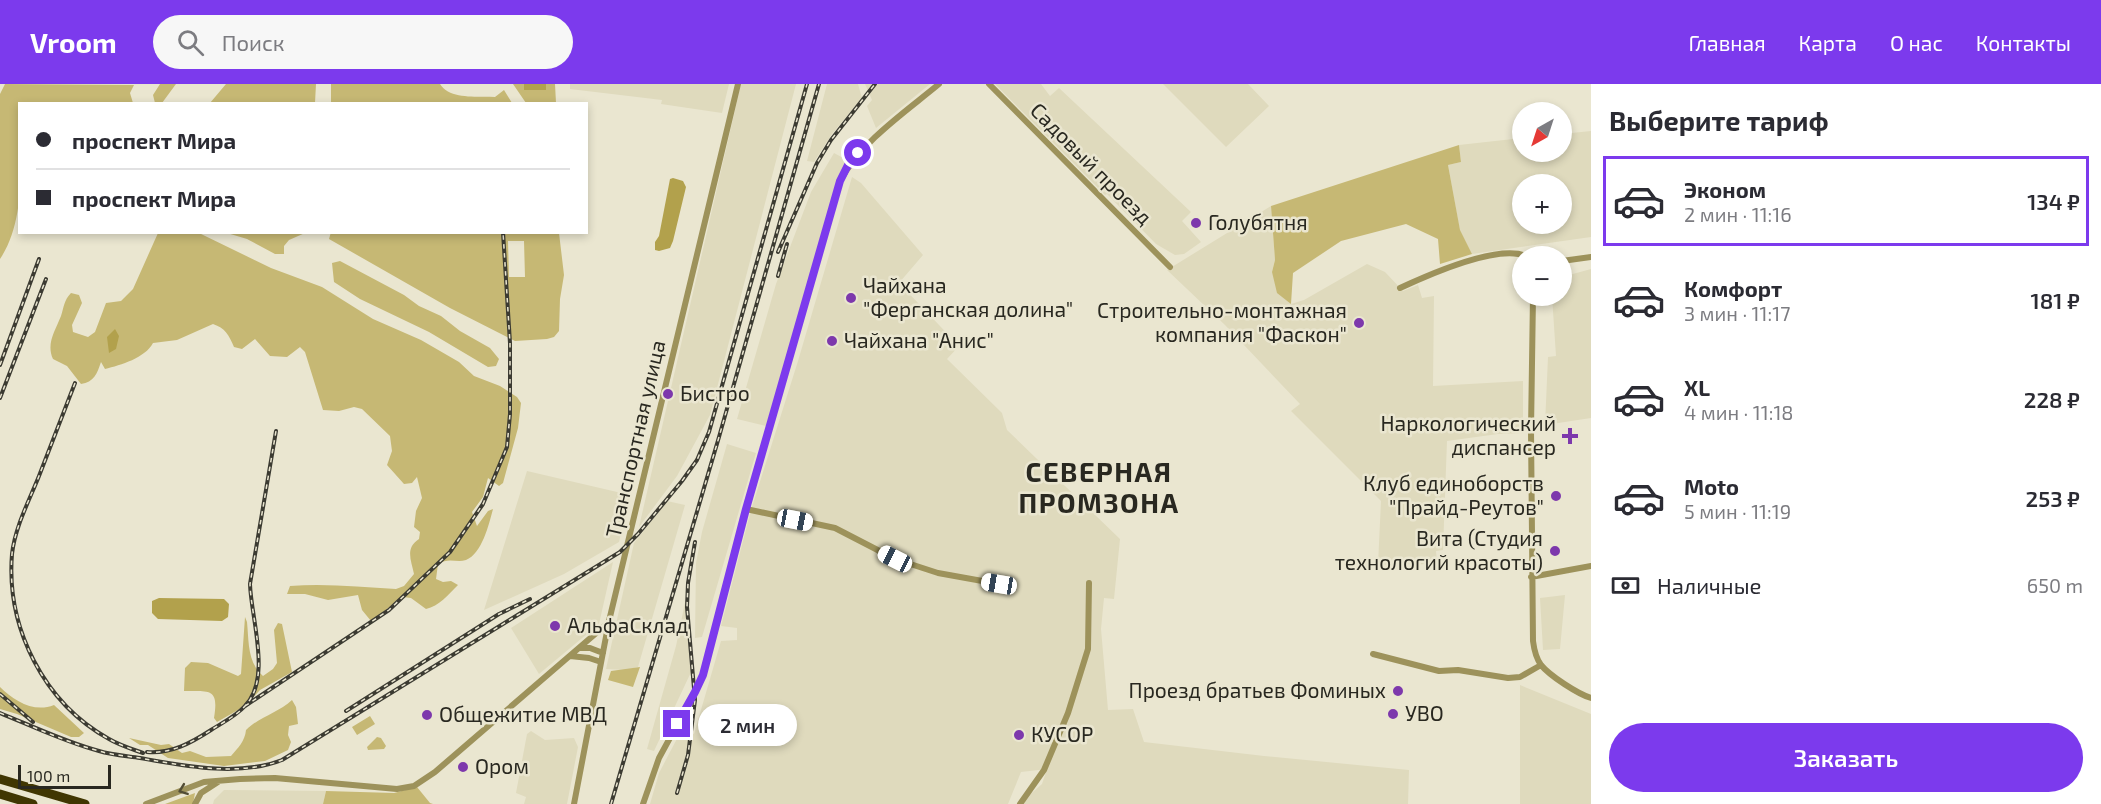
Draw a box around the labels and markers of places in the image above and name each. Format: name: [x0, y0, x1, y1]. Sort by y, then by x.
place label: Голубятня: [1208, 209, 1308, 235]
marker: Голубятня: [1189, 216, 1203, 230]
place label: Чайхана "Ферганская долина": [863, 272, 1073, 321]
marker: Чайхана "Ферганская долина": [844, 291, 858, 305]
place label: Строительно-монтажная компания "Фаскон": [1097, 297, 1347, 346]
marker: Строительно-монтажная компания "Фаскон": [1352, 316, 1366, 330]
place label: Чайхана "Анис": [844, 327, 994, 352]
marker: Чайхана "Анис": [825, 334, 839, 348]
place label: Бистро: [680, 380, 750, 405]
marker: Бистро: [661, 387, 675, 401]
place label: Наркологический диспансер: [1381, 410, 1556, 459]
marker: Наркологический диспансер: [1561, 427, 1579, 445]
place label: Клуб единоборств "Прайд-Реутов": [1363, 470, 1544, 520]
marker: Клуб единоборств "Прайд-Реутов": [1549, 489, 1563, 503]
place label: Вита (Студия технологий красоты): [1335, 525, 1543, 574]
marker: Вита (Студия технологий красоты): [1548, 544, 1562, 558]
place label: АльфаСклад: [567, 612, 688, 637]
marker: АльфаСклад: [548, 619, 562, 633]
place label: Проезд братьев Фоминых: [1129, 677, 1386, 702]
marker: Проезд братьев Фоминых: [1391, 684, 1405, 698]
place label: УВО: [1405, 700, 1444, 725]
place label: Общежитие МВД: [439, 701, 607, 726]
marker: УВО: [1386, 707, 1400, 721]
marker: Общежитие МВД: [420, 708, 434, 722]
place label: КУСОР: [1031, 721, 1093, 746]
marker: КУСОР: [1012, 728, 1026, 742]
place label: Ором: [475, 753, 529, 778]
marker: Ором: [456, 760, 470, 774]

